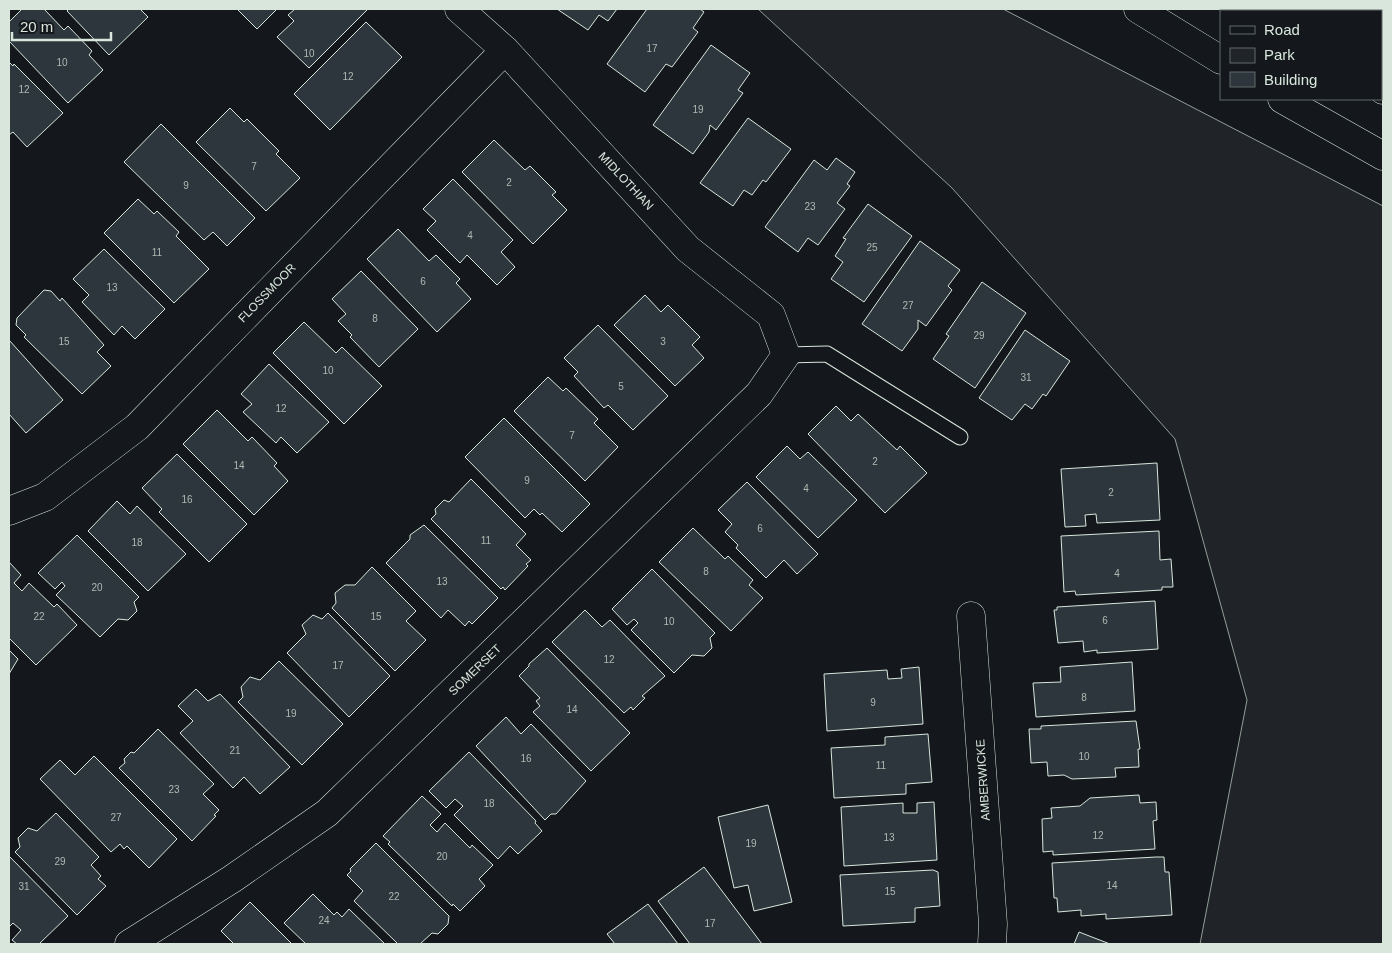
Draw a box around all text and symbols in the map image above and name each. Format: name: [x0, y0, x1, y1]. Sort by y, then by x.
scale bar: [12, 10, 111, 42]
legend: [1220, 10, 1382, 100]
text: 20 m: [20, 18, 53, 35]
text: Road: [1264, 21, 1300, 38]
house number: 17: [646, 43, 658, 54]
text: Park: [1264, 46, 1295, 63]
house number: 10: [303, 48, 315, 59]
house number: 10: [56, 57, 68, 68]
house number: 12: [342, 71, 354, 82]
text: Building: [1264, 71, 1317, 88]
house number: 12: [18, 84, 30, 95]
house number: 19: [692, 104, 704, 115]
street label: MIDLOTHIAN: [596, 149, 656, 213]
house number: 7: [251, 161, 257, 172]
house number: 2: [506, 177, 512, 188]
house number: 9: [183, 180, 189, 191]
house number: 23: [804, 201, 816, 212]
house number: 4: [467, 230, 473, 241]
house number: 25: [866, 242, 878, 253]
house number: 11: [152, 247, 163, 258]
street label: FLOSSMOOR: [235, 260, 299, 325]
house number: 6: [420, 276, 426, 287]
house number: 13: [106, 282, 118, 293]
house number: 27: [902, 300, 914, 311]
house number: 8: [372, 313, 378, 324]
house number: 29: [973, 330, 985, 341]
house number: 15: [58, 336, 70, 347]
house number: 3: [660, 336, 666, 347]
house number: 10: [322, 365, 334, 376]
house number: 31: [1020, 372, 1032, 383]
house number: 5: [618, 381, 624, 392]
house number: 12: [275, 403, 287, 414]
house number: 7: [569, 430, 575, 441]
house number: 2: [872, 456, 878, 467]
house number: 14: [233, 460, 245, 471]
house number: 9: [524, 475, 530, 486]
house number: 4: [803, 483, 809, 494]
house number: 2: [1108, 487, 1114, 498]
house number: 16: [181, 494, 193, 505]
house number: 6: [757, 523, 763, 534]
house number: 11: [481, 535, 492, 546]
house number: 18: [131, 537, 143, 548]
house number: 8: [703, 566, 709, 577]
house number: 4: [1114, 568, 1120, 579]
house number: 13: [436, 576, 448, 587]
house number: 20: [91, 582, 103, 593]
house number: 22: [33, 611, 45, 622]
house number: 15: [370, 611, 382, 622]
house number: 6: [1102, 615, 1108, 626]
house number: 10: [663, 616, 675, 627]
street label: SOMERSET: [446, 641, 505, 698]
house number: 12: [603, 654, 615, 665]
house number: 17: [332, 660, 344, 671]
house number: 8: [1081, 692, 1087, 703]
house number: 9: [870, 697, 876, 708]
house number: 14: [566, 704, 578, 715]
house number: 19: [285, 708, 297, 719]
street label: AMBERWICKE: [973, 739, 993, 821]
house number: 21: [229, 745, 241, 756]
house number: 10: [1078, 751, 1090, 762]
house number: 16: [520, 753, 532, 764]
house number: 11: [876, 760, 887, 771]
house number: 23: [168, 784, 180, 795]
house number: 18: [483, 798, 495, 809]
house number: 27: [110, 812, 122, 823]
house number: 12: [1092, 830, 1104, 841]
house number: 13: [883, 832, 895, 843]
house number: 19: [745, 838, 757, 849]
house number: 20: [436, 851, 448, 862]
house number: 29: [54, 856, 66, 867]
house number: 14: [1106, 880, 1118, 891]
house number: 31: [18, 881, 30, 892]
house number: 15: [884, 886, 896, 897]
house number: 22: [388, 891, 400, 902]
house number: 24: [318, 915, 330, 926]
house number: 17: [704, 918, 716, 929]

